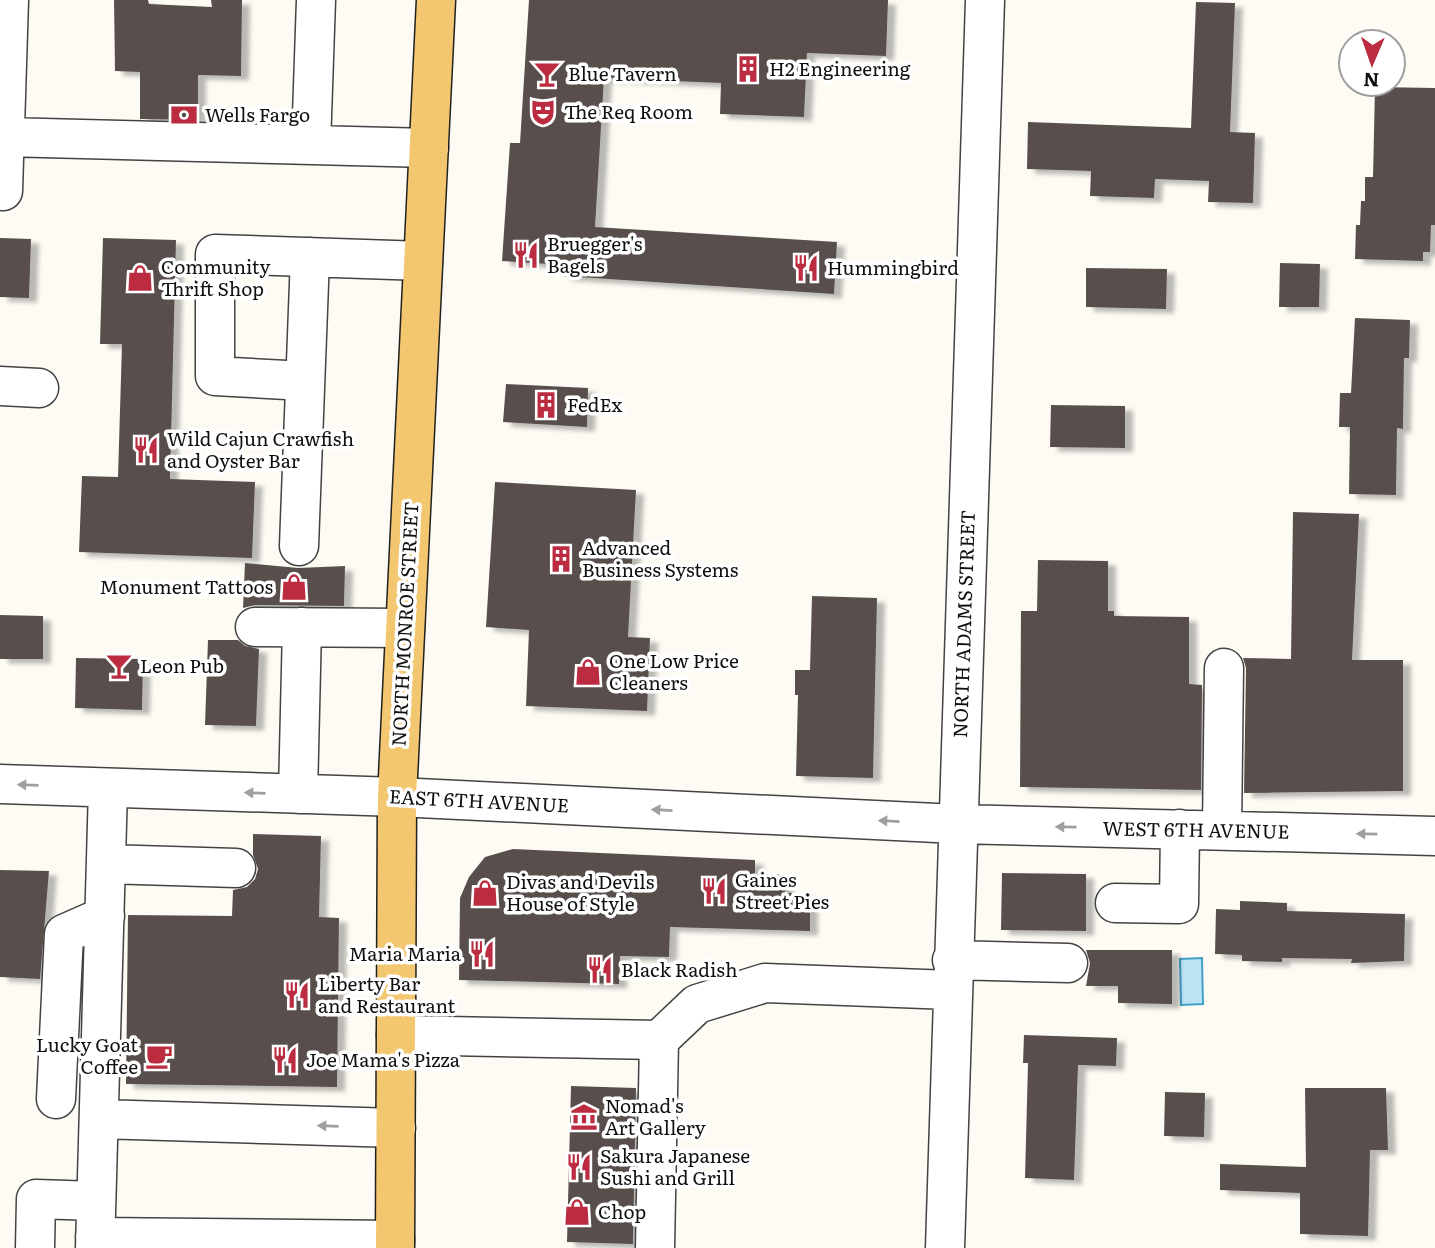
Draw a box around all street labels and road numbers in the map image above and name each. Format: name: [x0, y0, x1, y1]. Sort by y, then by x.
street label: NORTH MONROE STREET: [384, 501, 424, 747]
street label: NORTH ADAMS STREET: [945, 509, 981, 739]
street label: EAST 6TH AVENUE: [388, 781, 570, 819]
street label: WEST 6TH AVENUE: [1102, 813, 1290, 845]

